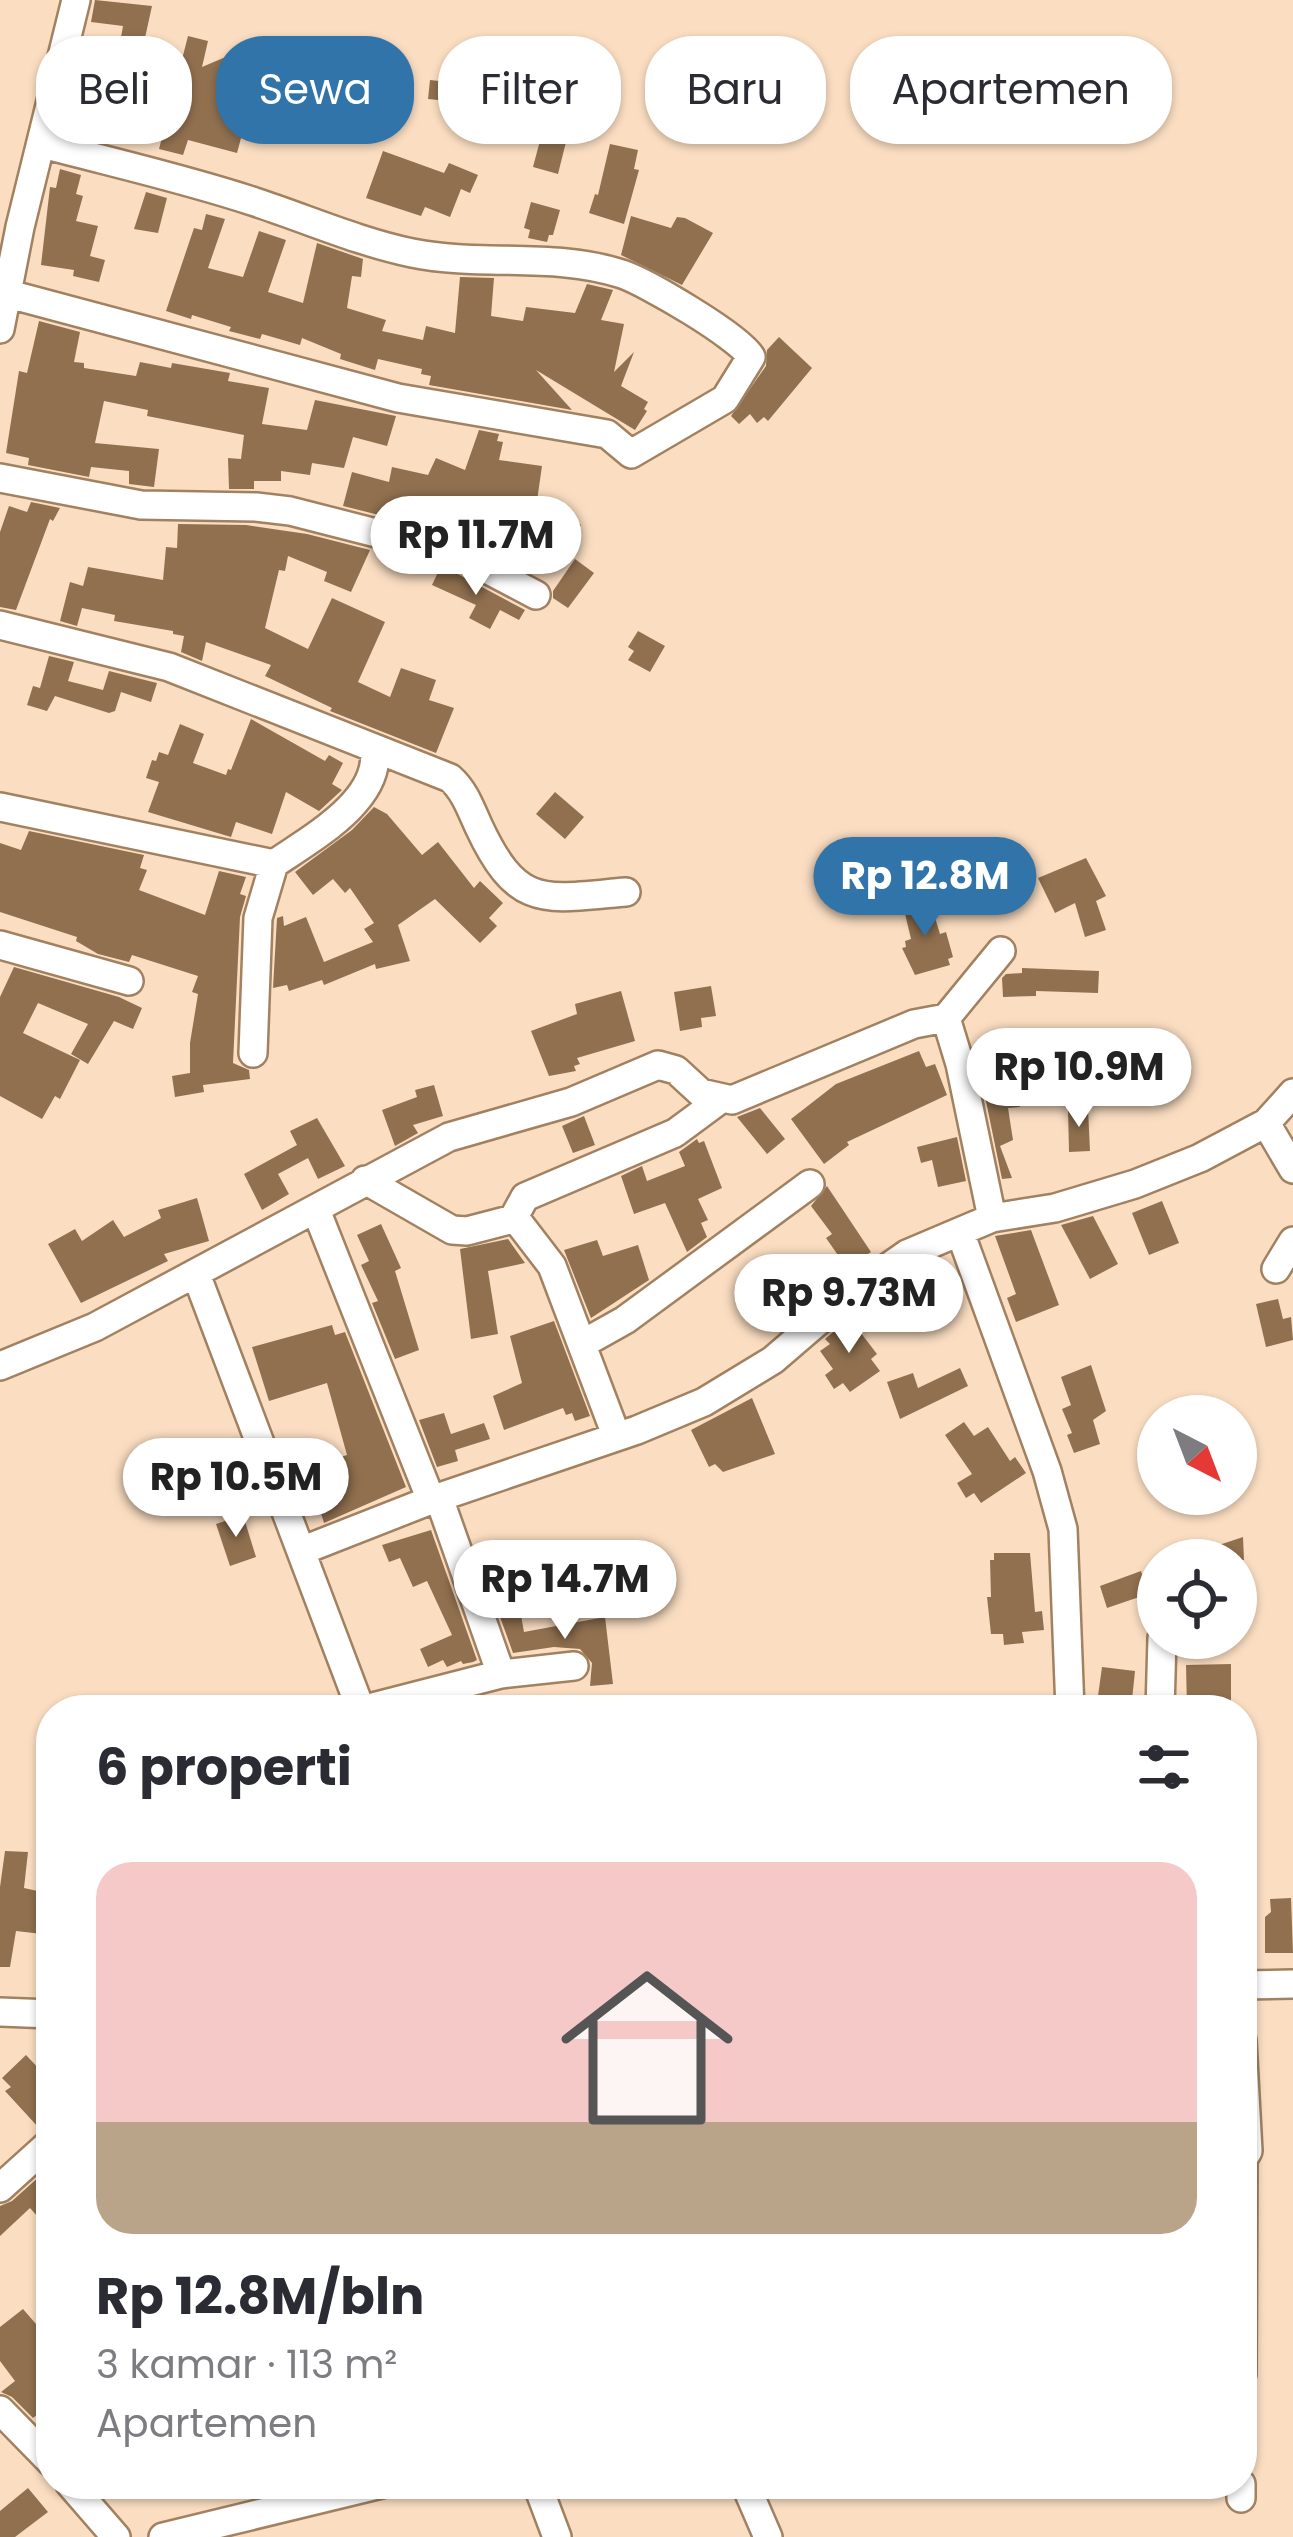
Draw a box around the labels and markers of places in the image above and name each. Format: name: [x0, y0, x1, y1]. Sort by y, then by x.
pin: Rp 11.7M: [352, 496, 600, 598]
pin: Rp 12.8M: [801, 837, 1049, 939]
pin: Rp 10.9M: [955, 1028, 1203, 1130]
pin: Rp 9.73M: [725, 1254, 973, 1356]
pin: Rp 10.5M: [112, 1438, 360, 1540]
pin: Rp 14.7M: [441, 1540, 689, 1642]

